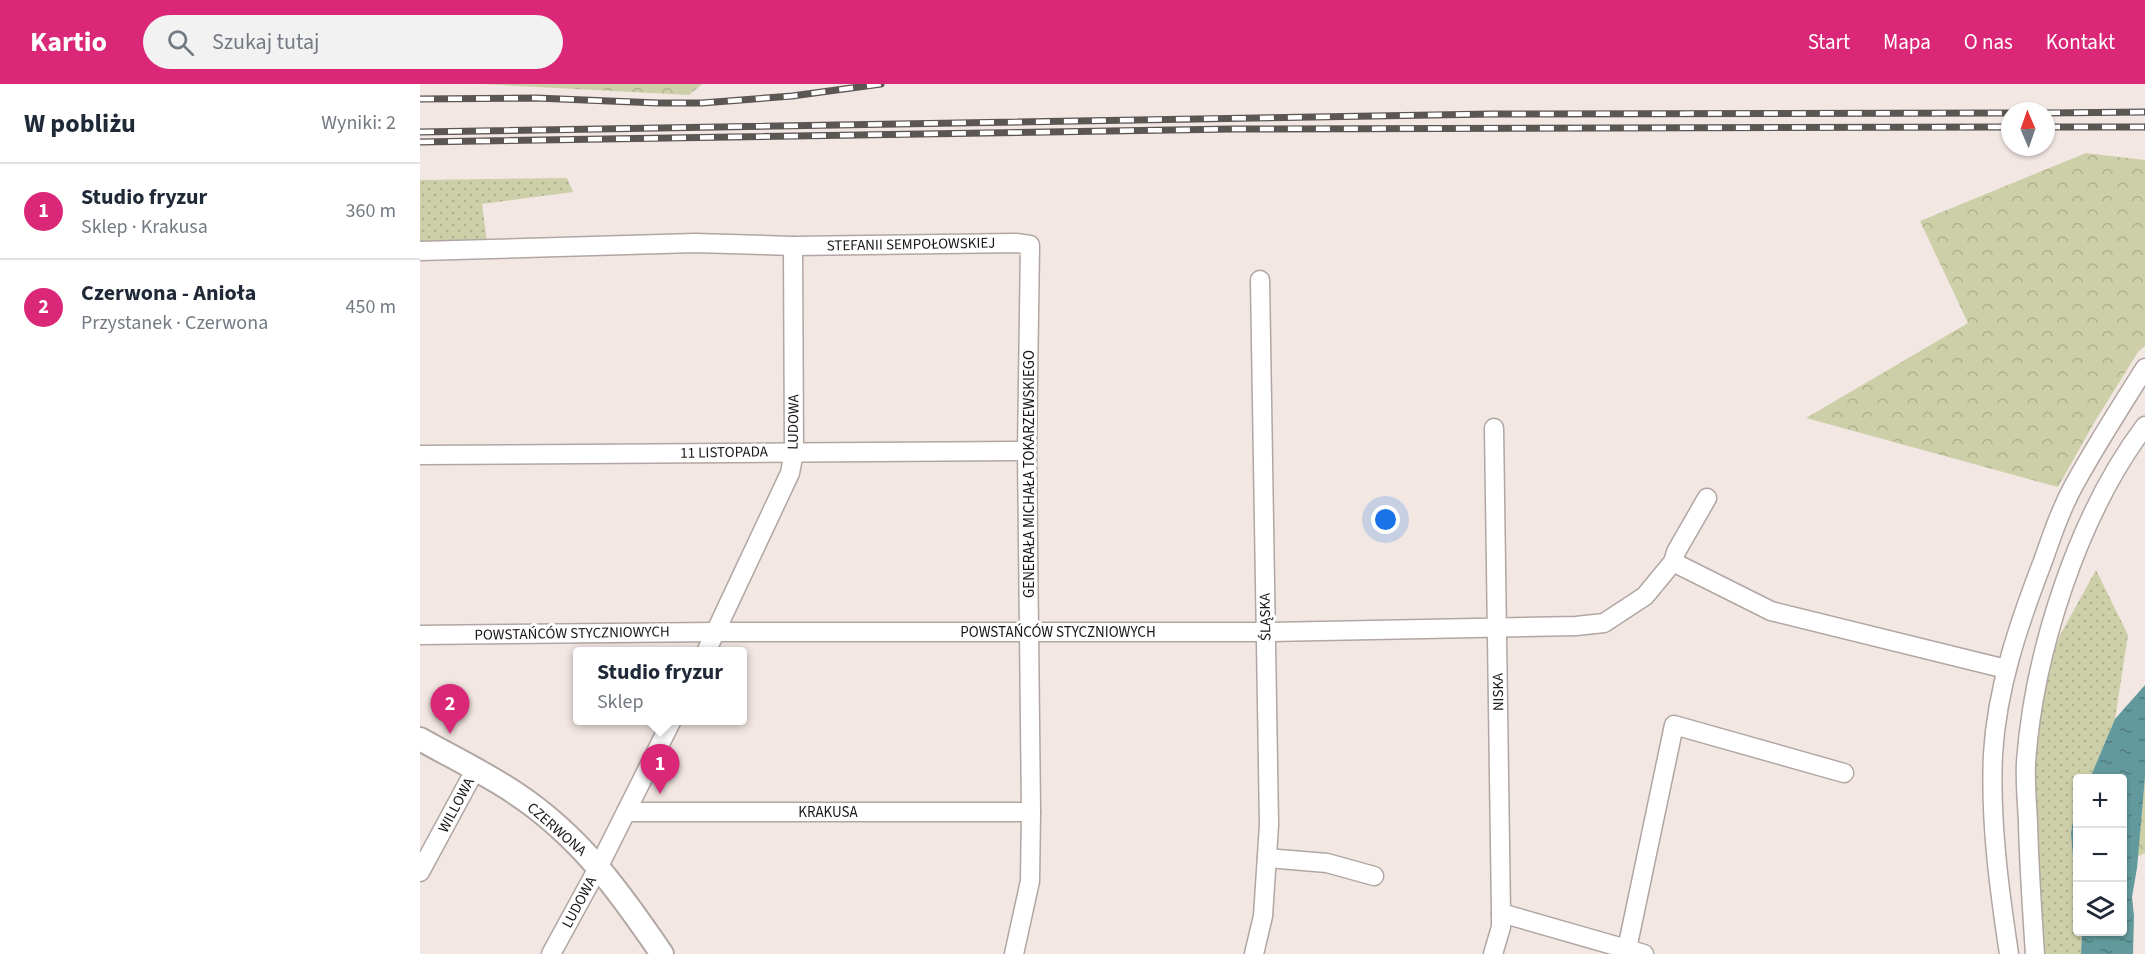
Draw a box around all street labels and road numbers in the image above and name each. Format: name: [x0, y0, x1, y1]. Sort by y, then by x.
street label: STEFANII SEMPOŁOWSKIEJ: [826, 233, 996, 256]
street label: GENERAŁA MICHAŁA TOKARZEWSKIEGO: [1019, 350, 1040, 598]
street label: LUDOWA: [783, 393, 804, 450]
street label: 11 LISTOPADA: [680, 441, 769, 464]
street label: ŚLĄSKA: [1255, 592, 1276, 641]
street label: POWSTAŃCÓW STYCZNIOWYCH: [474, 621, 670, 646]
street label: POWSTAŃCÓW STYCZNIOWYCH: [960, 622, 1156, 643]
street label: NISKA: [1488, 672, 1509, 711]
street label: WILLOWA: [433, 773, 480, 837]
street label: CZERWONA: [522, 798, 592, 862]
street label: KRAKUSA: [798, 802, 859, 823]
street label: LUDOWA: [557, 872, 602, 932]

